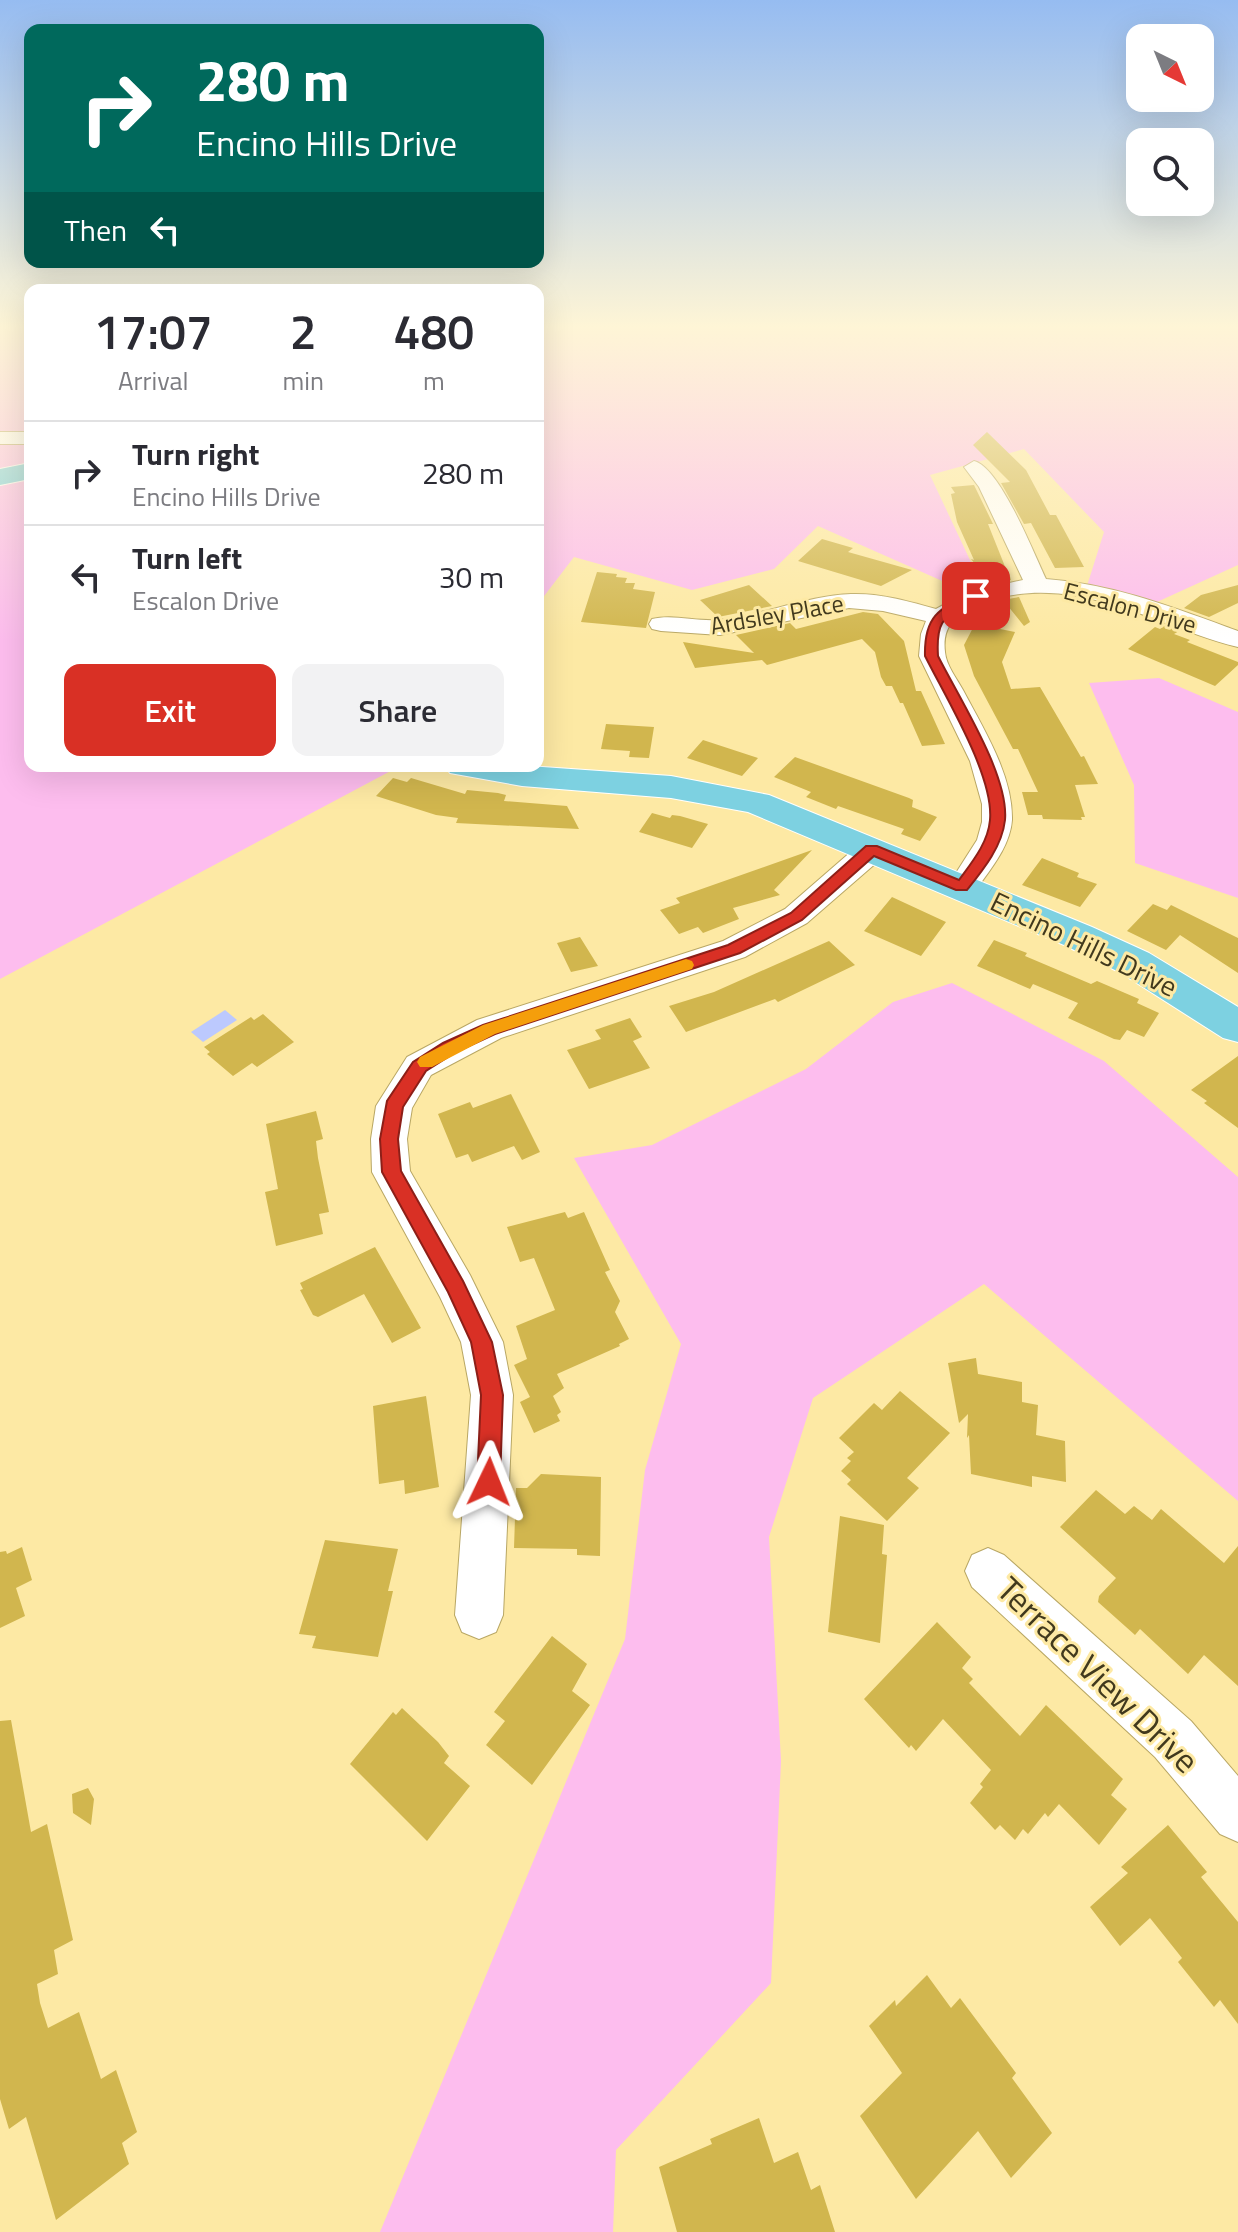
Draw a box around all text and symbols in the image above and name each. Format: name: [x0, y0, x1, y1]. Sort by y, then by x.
north arrow: [1126, 24, 1214, 112]
map controls: [1126, 24, 1214, 216]
text: 280 m: [196, 38, 349, 123]
icon: right: [64, 56, 168, 160]
text: Encino Hills Drive: [196, 115, 457, 170]
button: search: [1126, 128, 1214, 216]
text: Then: [64, 207, 127, 253]
icon: left: [143, 208, 187, 252]
text: 17:07: [94, 295, 213, 368]
text: 2: [290, 295, 317, 368]
text: 480: [394, 295, 474, 368]
text: Arrival: [118, 361, 188, 400]
text: min: [282, 361, 324, 400]
text: m: [423, 361, 445, 400]
text: Turn right: [132, 431, 260, 477]
text: 280 m: [422, 450, 504, 496]
icon: right: [64, 451, 108, 495]
text: Encino Hills Drive: [132, 477, 321, 516]
text: Turn left: [132, 535, 242, 581]
text: 30 m: [439, 554, 504, 600]
icon: left: [64, 555, 108, 599]
pin: [942, 562, 1010, 630]
street label: Escalon Drive: [1060, 572, 1201, 642]
icon: arrive: [954, 574, 998, 618]
text: Escalon Drive: [132, 581, 279, 620]
street label: Ardsley Place: [707, 585, 846, 643]
button: Exit: [64, 664, 276, 756]
button: Share: [292, 664, 504, 756]
street label: Encino Hills Drive: [983, 880, 1185, 1007]
position arrow: [447, 1440, 531, 1524]
street label: Terrace View Drive: [986, 1564, 1212, 1785]

